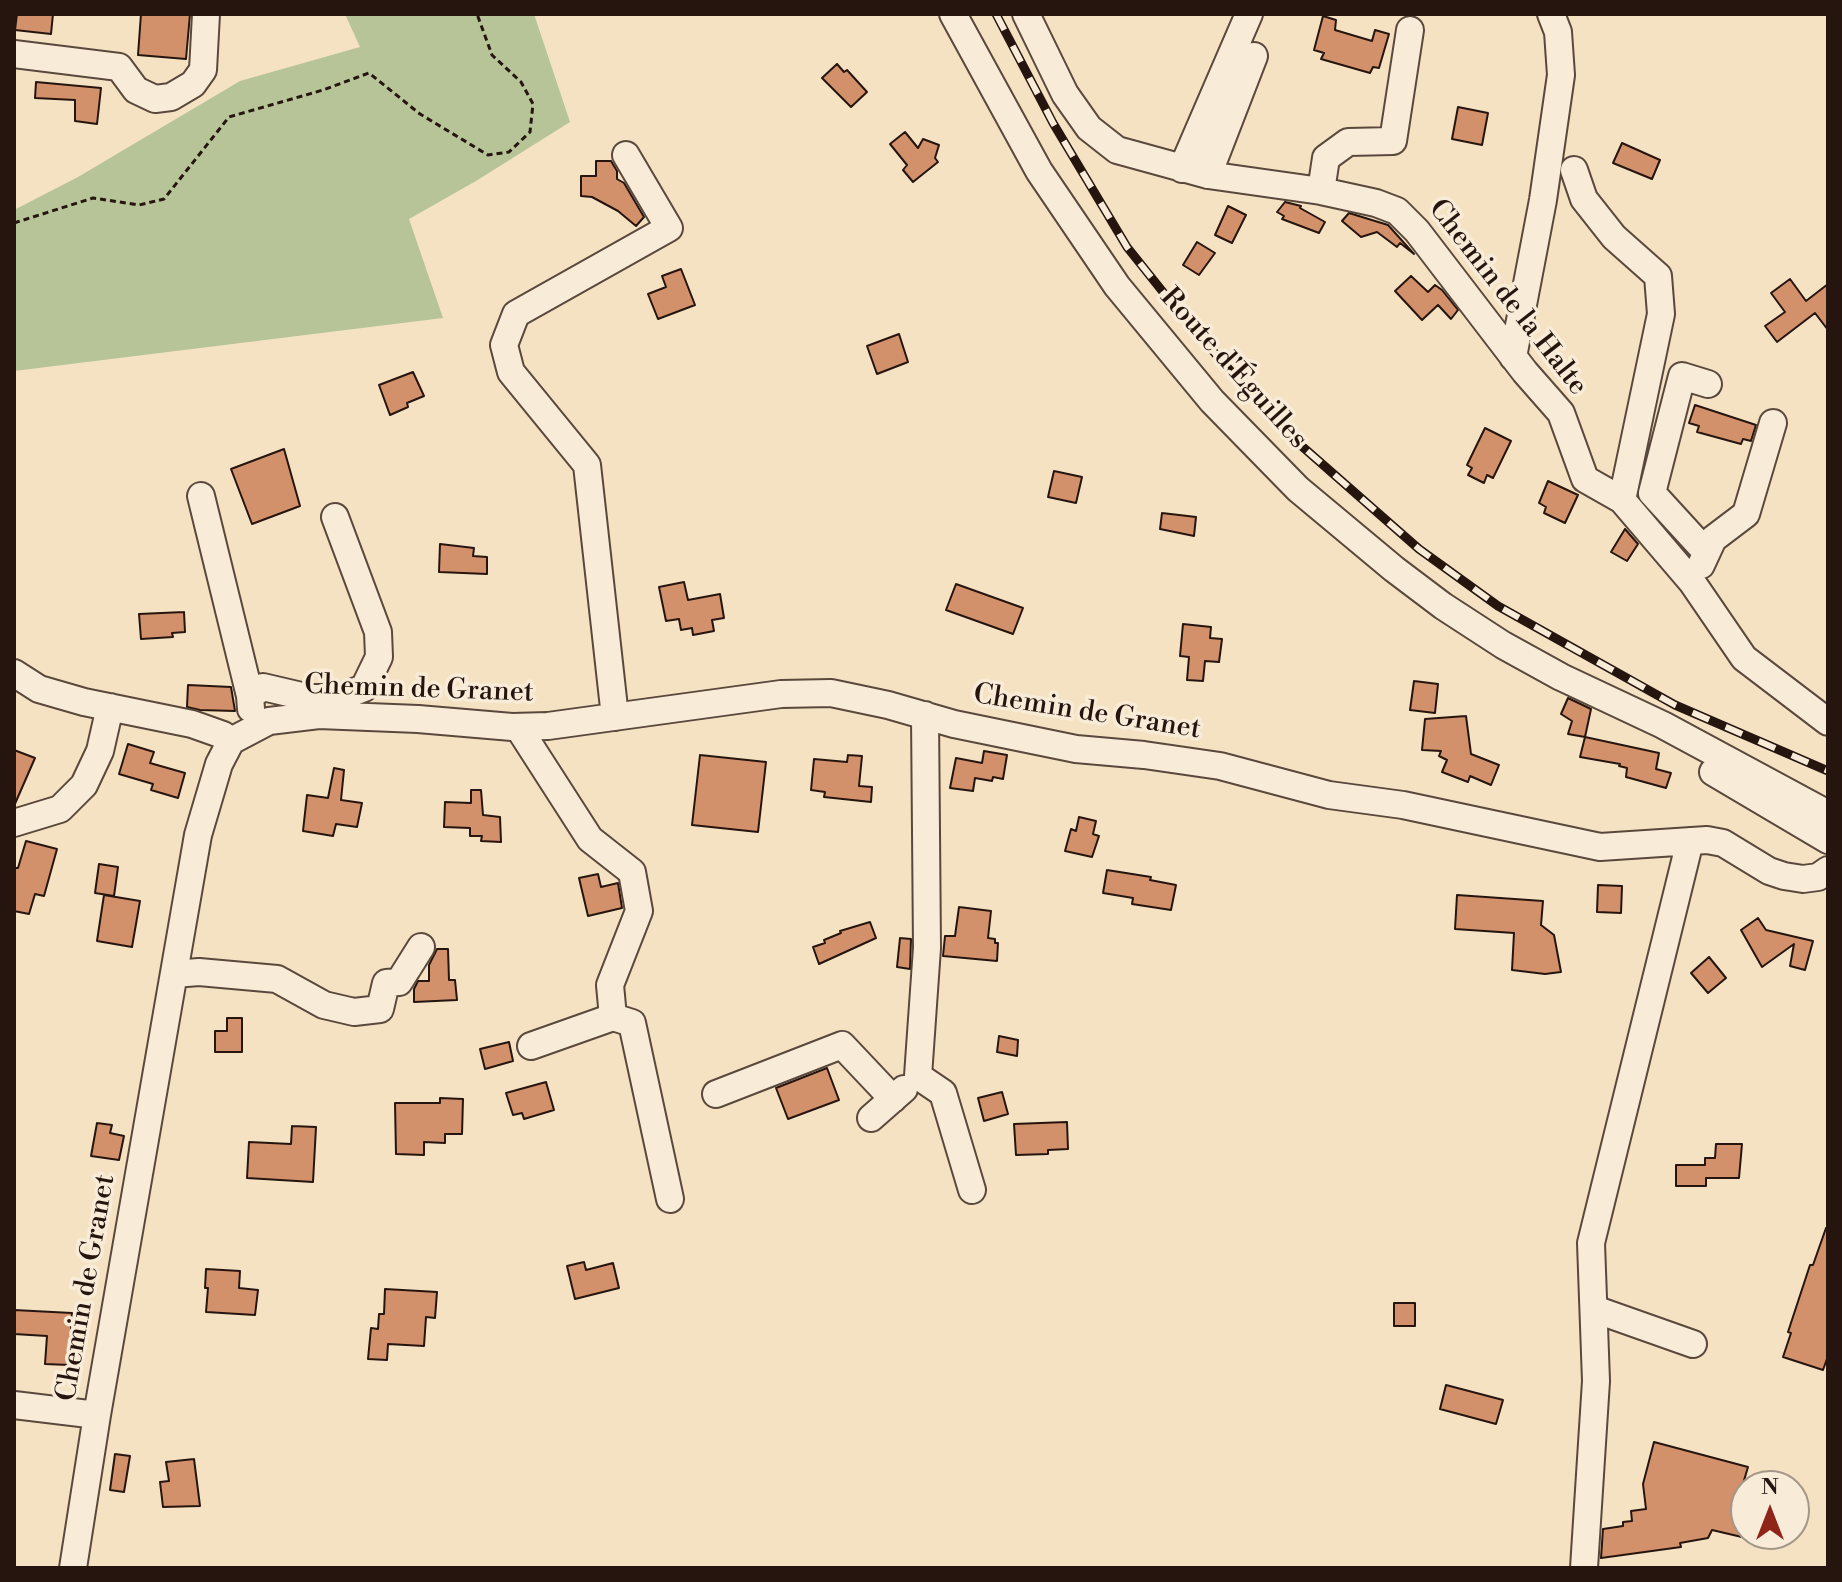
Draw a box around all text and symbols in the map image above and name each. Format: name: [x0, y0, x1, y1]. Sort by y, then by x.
street label: Chemin de la Halte: [1420, 193, 1594, 403]
street label: Route d'Éguilles: [1152, 282, 1314, 456]
street label: Chemin de Granet: [304, 669, 534, 711]
street label: Chemin de Granet: [971, 678, 1203, 748]
street label: Chemin de Granet: [51, 1172, 123, 1404]
north arrow: [1730, 1470, 1810, 1550]
text: N: [1761, 1474, 1779, 1501]

